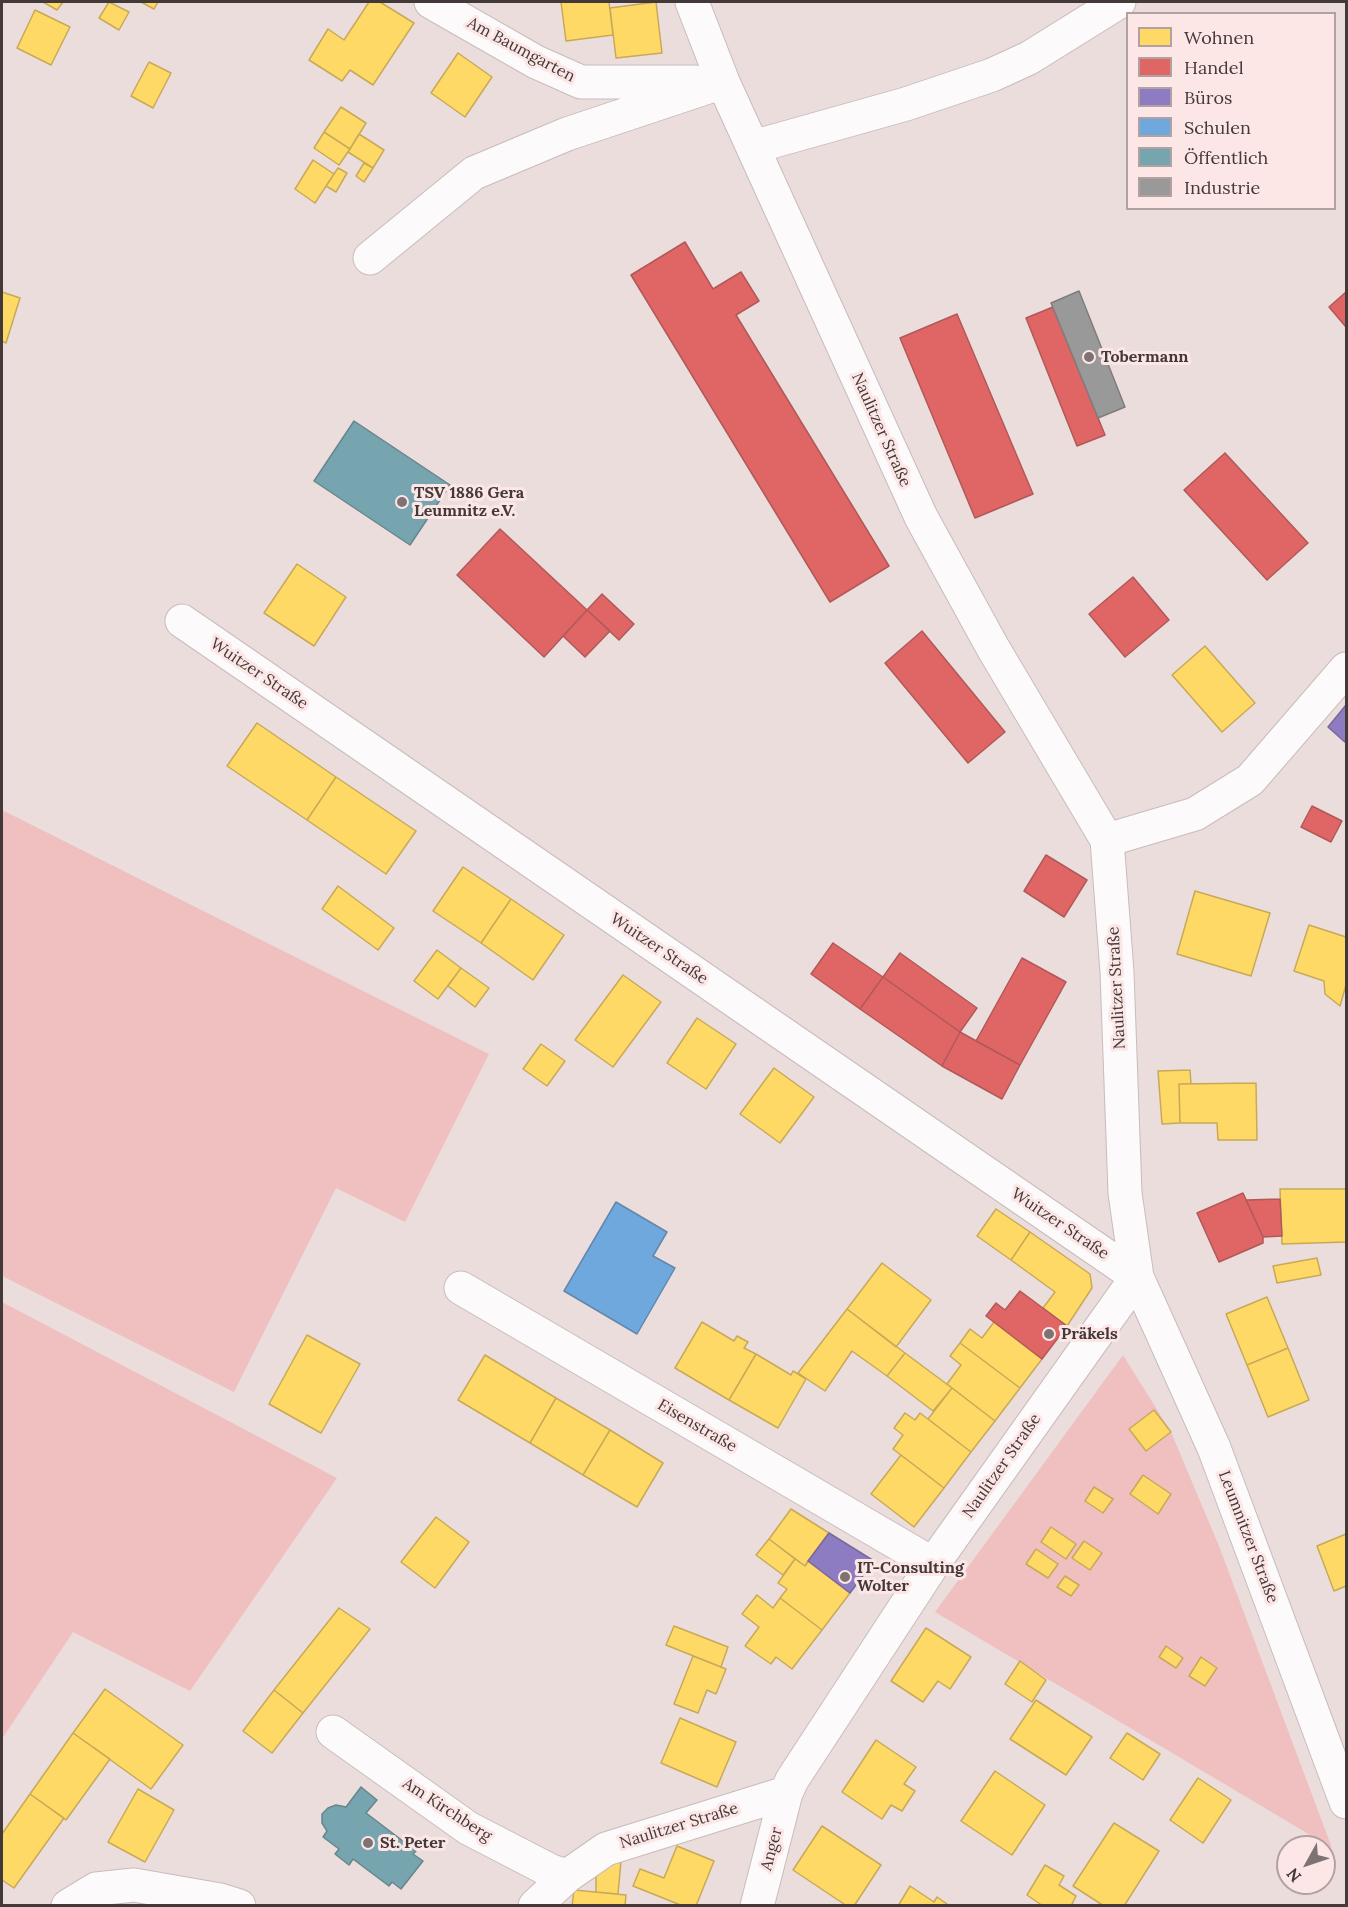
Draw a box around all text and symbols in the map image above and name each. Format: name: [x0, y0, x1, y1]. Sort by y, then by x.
legend: [1126, 12, 1336, 210]
street label: Am Baumgarten: [464, 14, 578, 86]
text: Wohnen: [1184, 26, 1254, 49]
text: Handel: [1184, 56, 1244, 79]
text: Büros: [1184, 86, 1232, 109]
text: Schulen: [1184, 116, 1251, 139]
text: Öffentlich: [1184, 146, 1268, 169]
text: Industrie: [1184, 176, 1260, 199]
place label: Tobermann: [1101, 347, 1189, 367]
marker: Tobermann: [1082, 350, 1096, 364]
street label: Naulitzer Straße: [847, 370, 915, 490]
place label: TSV 1886 Gera Leumnitz e.V.: [414, 483, 524, 521]
marker: TSV 1886 Gera Leumnitz e.V.: [395, 495, 409, 509]
street label: Wuitzer Straße: [207, 634, 311, 714]
street label: Wuitzer Straße: [607, 909, 711, 989]
street label: Naulitzer Straße: [1104, 926, 1130, 1050]
street label: Wuitzer Straße: [1008, 1184, 1112, 1264]
place label: Präkels: [1061, 1324, 1118, 1344]
marker: Präkels: [1042, 1327, 1056, 1341]
street label: Eisenstraße: [654, 1396, 740, 1456]
street label: Naulitzer Straße: [959, 1410, 1045, 1522]
street label: Leumnitzer Straße: [1214, 1468, 1282, 1606]
place label: IT-Consulting Wolter: [857, 1558, 964, 1596]
marker: IT-Consulting Wolter: [838, 1570, 852, 1584]
street label: Am Kirchberg: [399, 1774, 495, 1846]
street label: Naulitzer Straße: [617, 1799, 741, 1853]
street label: Anger: [757, 1825, 787, 1873]
place label: St. Peter: [380, 1833, 445, 1853]
north arrow: [1276, 1835, 1336, 1895]
marker: St. Peter: [361, 1836, 375, 1850]
text: N: [1282, 1864, 1305, 1886]

